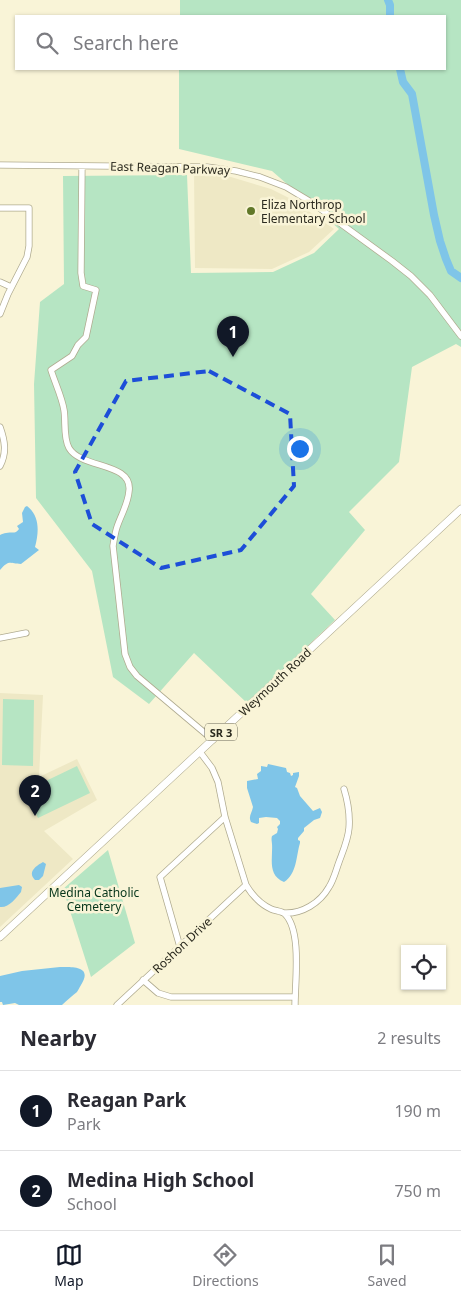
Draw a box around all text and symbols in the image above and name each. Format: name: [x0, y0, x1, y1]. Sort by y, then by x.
search box: [15, 15, 446, 70]
icon: search: [33, 29, 61, 57]
text: Search here: [73, 30, 179, 56]
street label: East Reagan Parkway: [110, 157, 231, 179]
place label: Eliza Northrop Elementary School: [261, 196, 366, 227]
marker: Eliza Northrop Elementary School: [245, 205, 257, 217]
pin: 1: [217, 316, 249, 357]
your location: [287, 436, 313, 462]
street label: Weymouth Road: [235, 644, 315, 720]
road number: SR 3: [205, 724, 237, 740]
pin: 2: [19, 775, 51, 816]
park label: Medina Catholic Cemetery: [49, 884, 140, 915]
street label: Roshon Drive: [149, 913, 216, 977]
map controls: [401, 945, 446, 990]
button: locate: [401, 945, 446, 990]
text: Nearby: [20, 1024, 96, 1052]
text: 2 results: [377, 1027, 441, 1049]
text: Reagan Park: [67, 1087, 186, 1113]
text: 1: [31, 1100, 41, 1122]
text: 190 m: [394, 1100, 441, 1122]
text: Park: [67, 1113, 101, 1135]
text: Medina High School: [67, 1167, 254, 1193]
text: 2: [31, 1180, 41, 1202]
text: 750 m: [394, 1180, 441, 1202]
text: School: [67, 1193, 117, 1215]
tab: Map: [54, 1241, 84, 1290]
tab: Directions: [192, 1241, 259, 1290]
tab: Saved: [367, 1241, 407, 1290]

